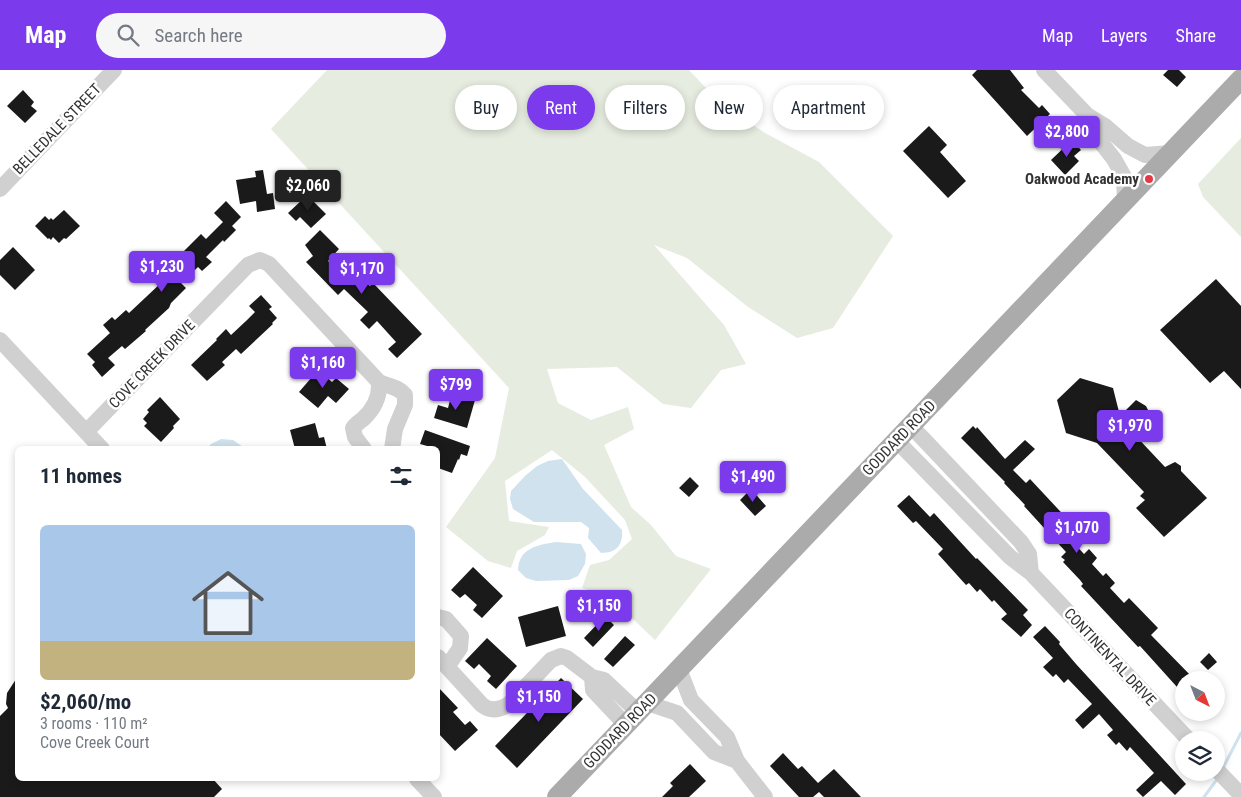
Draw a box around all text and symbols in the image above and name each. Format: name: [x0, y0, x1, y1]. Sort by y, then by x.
search box: [96, 13, 446, 58]
text: Map: [25, 21, 66, 49]
icon: search: [114, 21, 142, 49]
text: Search here: [154, 24, 243, 47]
text: Map: [1042, 25, 1073, 46]
text: Layers: [1101, 25, 1148, 46]
text: Share: [1176, 25, 1216, 46]
street label: BELLEDALE STREET: [9, 80, 105, 178]
chip: Buy: [455, 85, 517, 130]
chip: Rent: [527, 85, 595, 130]
chip: Filters: [605, 85, 685, 130]
chip: New: [695, 85, 763, 130]
chip: Apartment: [773, 85, 884, 130]
pin: $2,800: [1026, 116, 1108, 158]
text: $2,800: [1045, 122, 1089, 141]
pin: $2,060: [267, 170, 349, 212]
place label: Oakwood Academy: [1025, 170, 1139, 188]
marker: Oakwood Academy: [1143, 173, 1155, 185]
text: $2,060: [286, 176, 330, 195]
pin: $1,230: [121, 250, 203, 293]
pin: $1,170: [321, 252, 403, 295]
text: $1,230: [140, 257, 184, 276]
text: $1,170: [340, 259, 384, 278]
street label: COVE CREEK DRIVE: [105, 316, 199, 412]
pin: $1,160: [282, 346, 364, 389]
text: $1,160: [301, 353, 345, 372]
pin: $799: [426, 368, 486, 411]
text: $799: [440, 375, 472, 394]
street label: GODDARD ROAD: [859, 397, 939, 479]
pin: $1,970: [1089, 410, 1171, 452]
text: $1,970: [1108, 416, 1152, 435]
pin: $1,490: [712, 460, 794, 503]
icon: filters: [387, 462, 415, 490]
text: 11 homes: [40, 464, 122, 488]
text: $1,490: [731, 467, 775, 486]
pin: $1,070: [1036, 512, 1118, 554]
text: $1,070: [1055, 518, 1099, 537]
icon: home: [183, 558, 273, 648]
pin: $1,150: [558, 590, 640, 632]
text: $1,150: [577, 596, 621, 615]
street label: CONTINENTAL DRIVE: [1060, 605, 1160, 709]
north arrow: [1175, 671, 1225, 721]
map controls: [1175, 671, 1225, 781]
pin: $1,150: [498, 680, 580, 723]
text: $1,150: [517, 687, 561, 706]
text: $2,060/mo: [40, 690, 131, 714]
street label: GODDARD ROAD: [580, 690, 660, 772]
text: 3 rooms · 110 m²: [40, 714, 148, 733]
button: layers: [1175, 731, 1225, 781]
text: Cove Creek Court: [40, 733, 149, 752]

